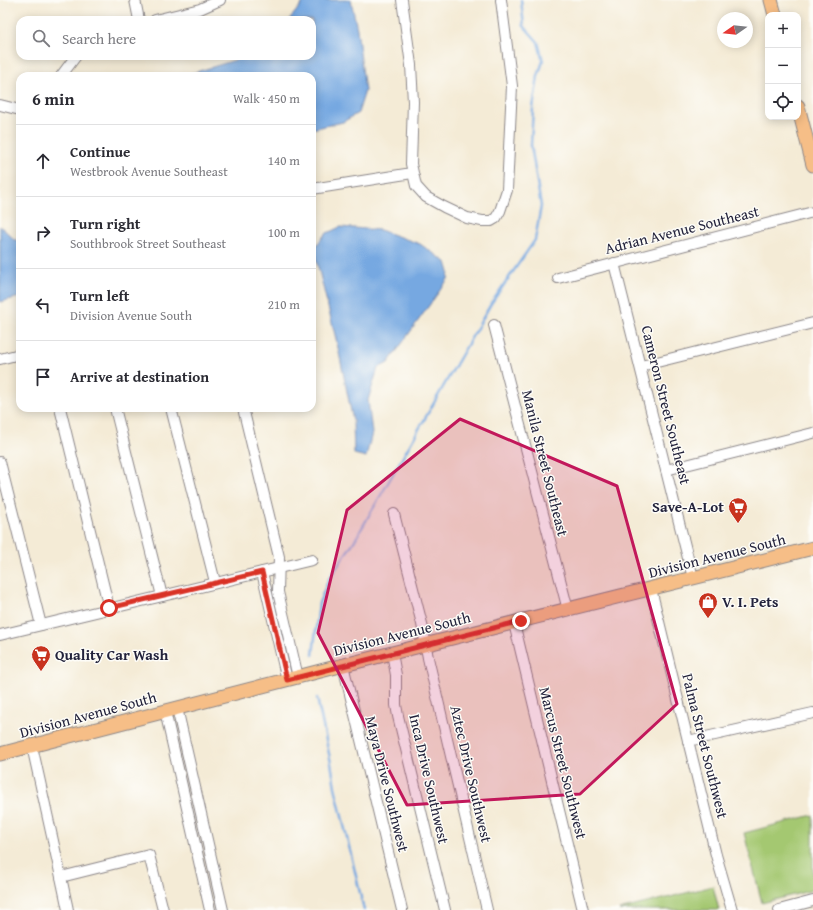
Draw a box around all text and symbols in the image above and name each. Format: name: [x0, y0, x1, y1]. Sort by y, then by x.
north arrow: [717, 12, 753, 48]
map controls: [765, 12, 801, 120]
button: +: [765, 12, 801, 48]
search box: [16, 16, 316, 60]
icon: search: [30, 27, 52, 49]
text: Search here: [62, 28, 136, 49]
button: −: [765, 48, 801, 84]
button: locate: [765, 84, 801, 120]
text: 6 min: [32, 86, 74, 111]
text: Walk · 450 m: [233, 89, 300, 108]
text: Continue: [70, 141, 131, 162]
icon: ahead: [32, 150, 54, 172]
text: 140 m: [268, 151, 300, 170]
text: Westbrook Avenue Southeast: [70, 162, 228, 181]
street label: Adrian Avenue Southeast: [603, 200, 762, 259]
text: Turn right: [70, 213, 141, 234]
icon: right: [32, 222, 54, 244]
text: 100 m: [268, 223, 300, 242]
text: Southbrook Street Southeast: [70, 234, 226, 253]
text: Turn left: [70, 285, 129, 306]
icon: left: [32, 294, 54, 316]
text: 210 m: [268, 295, 300, 314]
text: Division Avenue South: [70, 306, 192, 325]
street label: Cameron Street Southeast: [637, 323, 697, 487]
icon: arrive: [32, 366, 54, 388]
text: Arrive at destination: [70, 366, 209, 387]
street label: Manila Street Southeast: [517, 388, 574, 539]
place label: Save-A-Lot: [652, 496, 724, 517]
supermarket icon: Save-A-Lot: [727, 496, 749, 524]
street label: Division Avenue South: [646, 528, 788, 583]
shop icon: V. I. Pets: [697, 591, 719, 619]
place label: V. I. Pets: [722, 591, 779, 612]
route start: [100, 599, 118, 617]
street label: Division Avenue South: [331, 606, 473, 661]
route end: [512, 612, 530, 630]
supermarket icon: Quality Car Wash: [30, 644, 52, 672]
place label: Quality Car Wash: [55, 644, 168, 665]
street label: Palma Street Southwest: [677, 671, 734, 821]
street label: Marcus Street Southwest: [534, 685, 593, 842]
street label: Division Avenue South: [17, 686, 159, 743]
street label: Aztec Drive Southwest: [445, 703, 498, 845]
street label: Inca Drive Southwest: [404, 712, 455, 846]
street label: Maya Drive Southwest: [360, 714, 415, 855]

